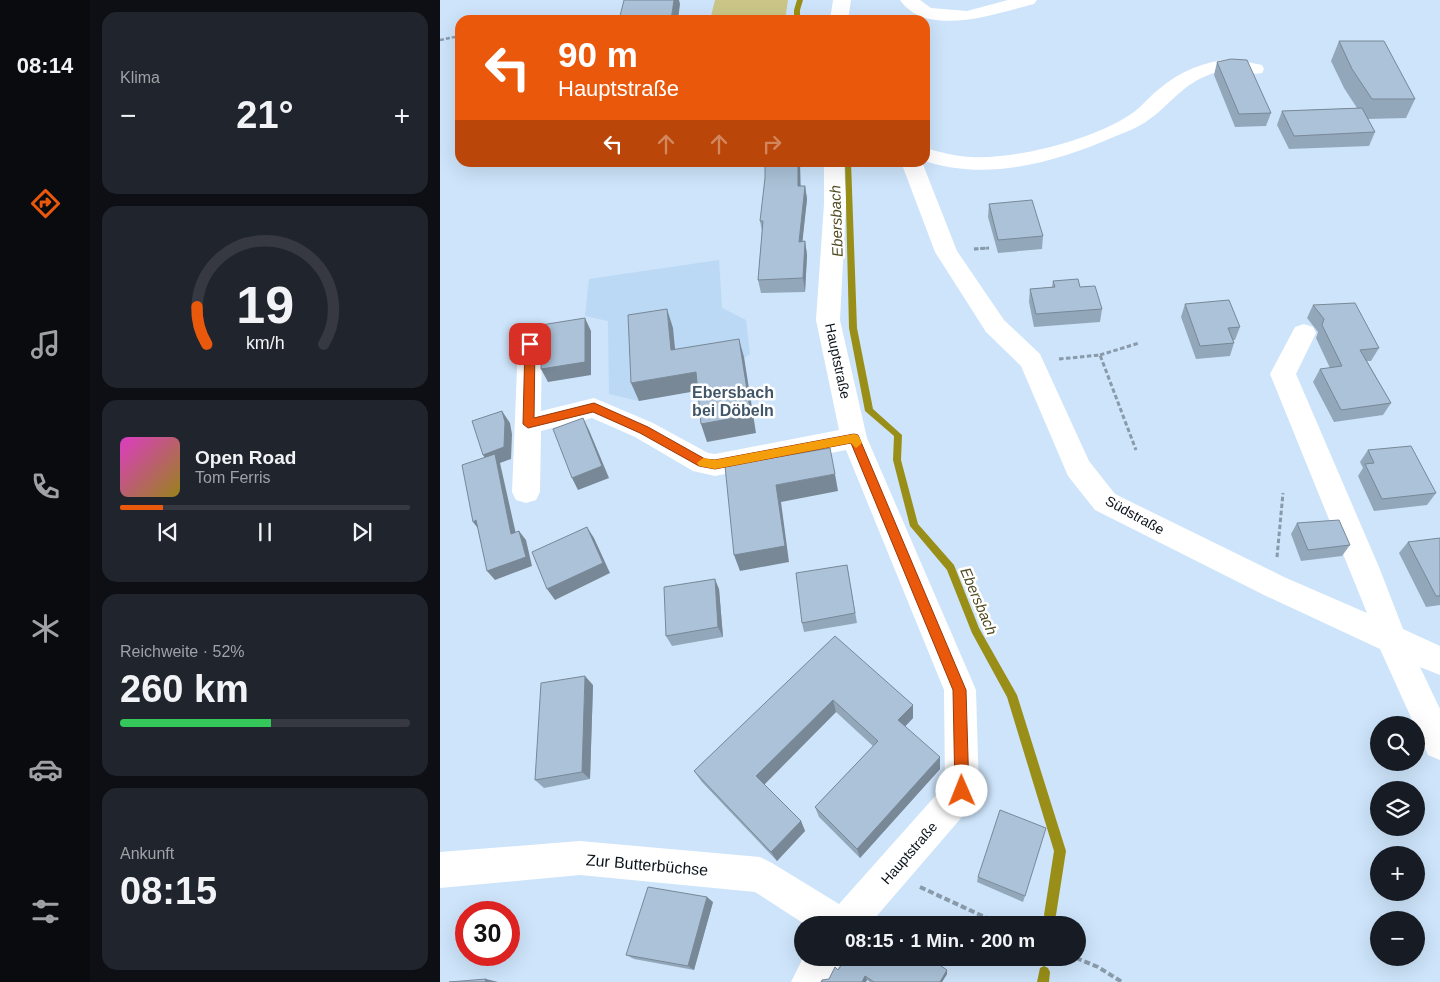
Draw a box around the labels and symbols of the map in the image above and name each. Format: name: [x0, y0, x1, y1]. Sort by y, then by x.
water label: Ebersbach: [826, 185, 846, 257]
street label: Hauptstraße: [822, 322, 854, 401]
pin: [509, 323, 551, 365]
district label: Ebersbach bei Döbeln: [692, 384, 774, 419]
street label: Südstraße: [1103, 492, 1167, 538]
water label: Ebersbach: [957, 565, 1001, 637]
position arrow: [935, 764, 987, 816]
street label: Hauptstraße: [878, 819, 940, 887]
street label: Zur Butterbüchse: [585, 851, 709, 879]
speed limit sign: 30: [455, 901, 520, 966]

